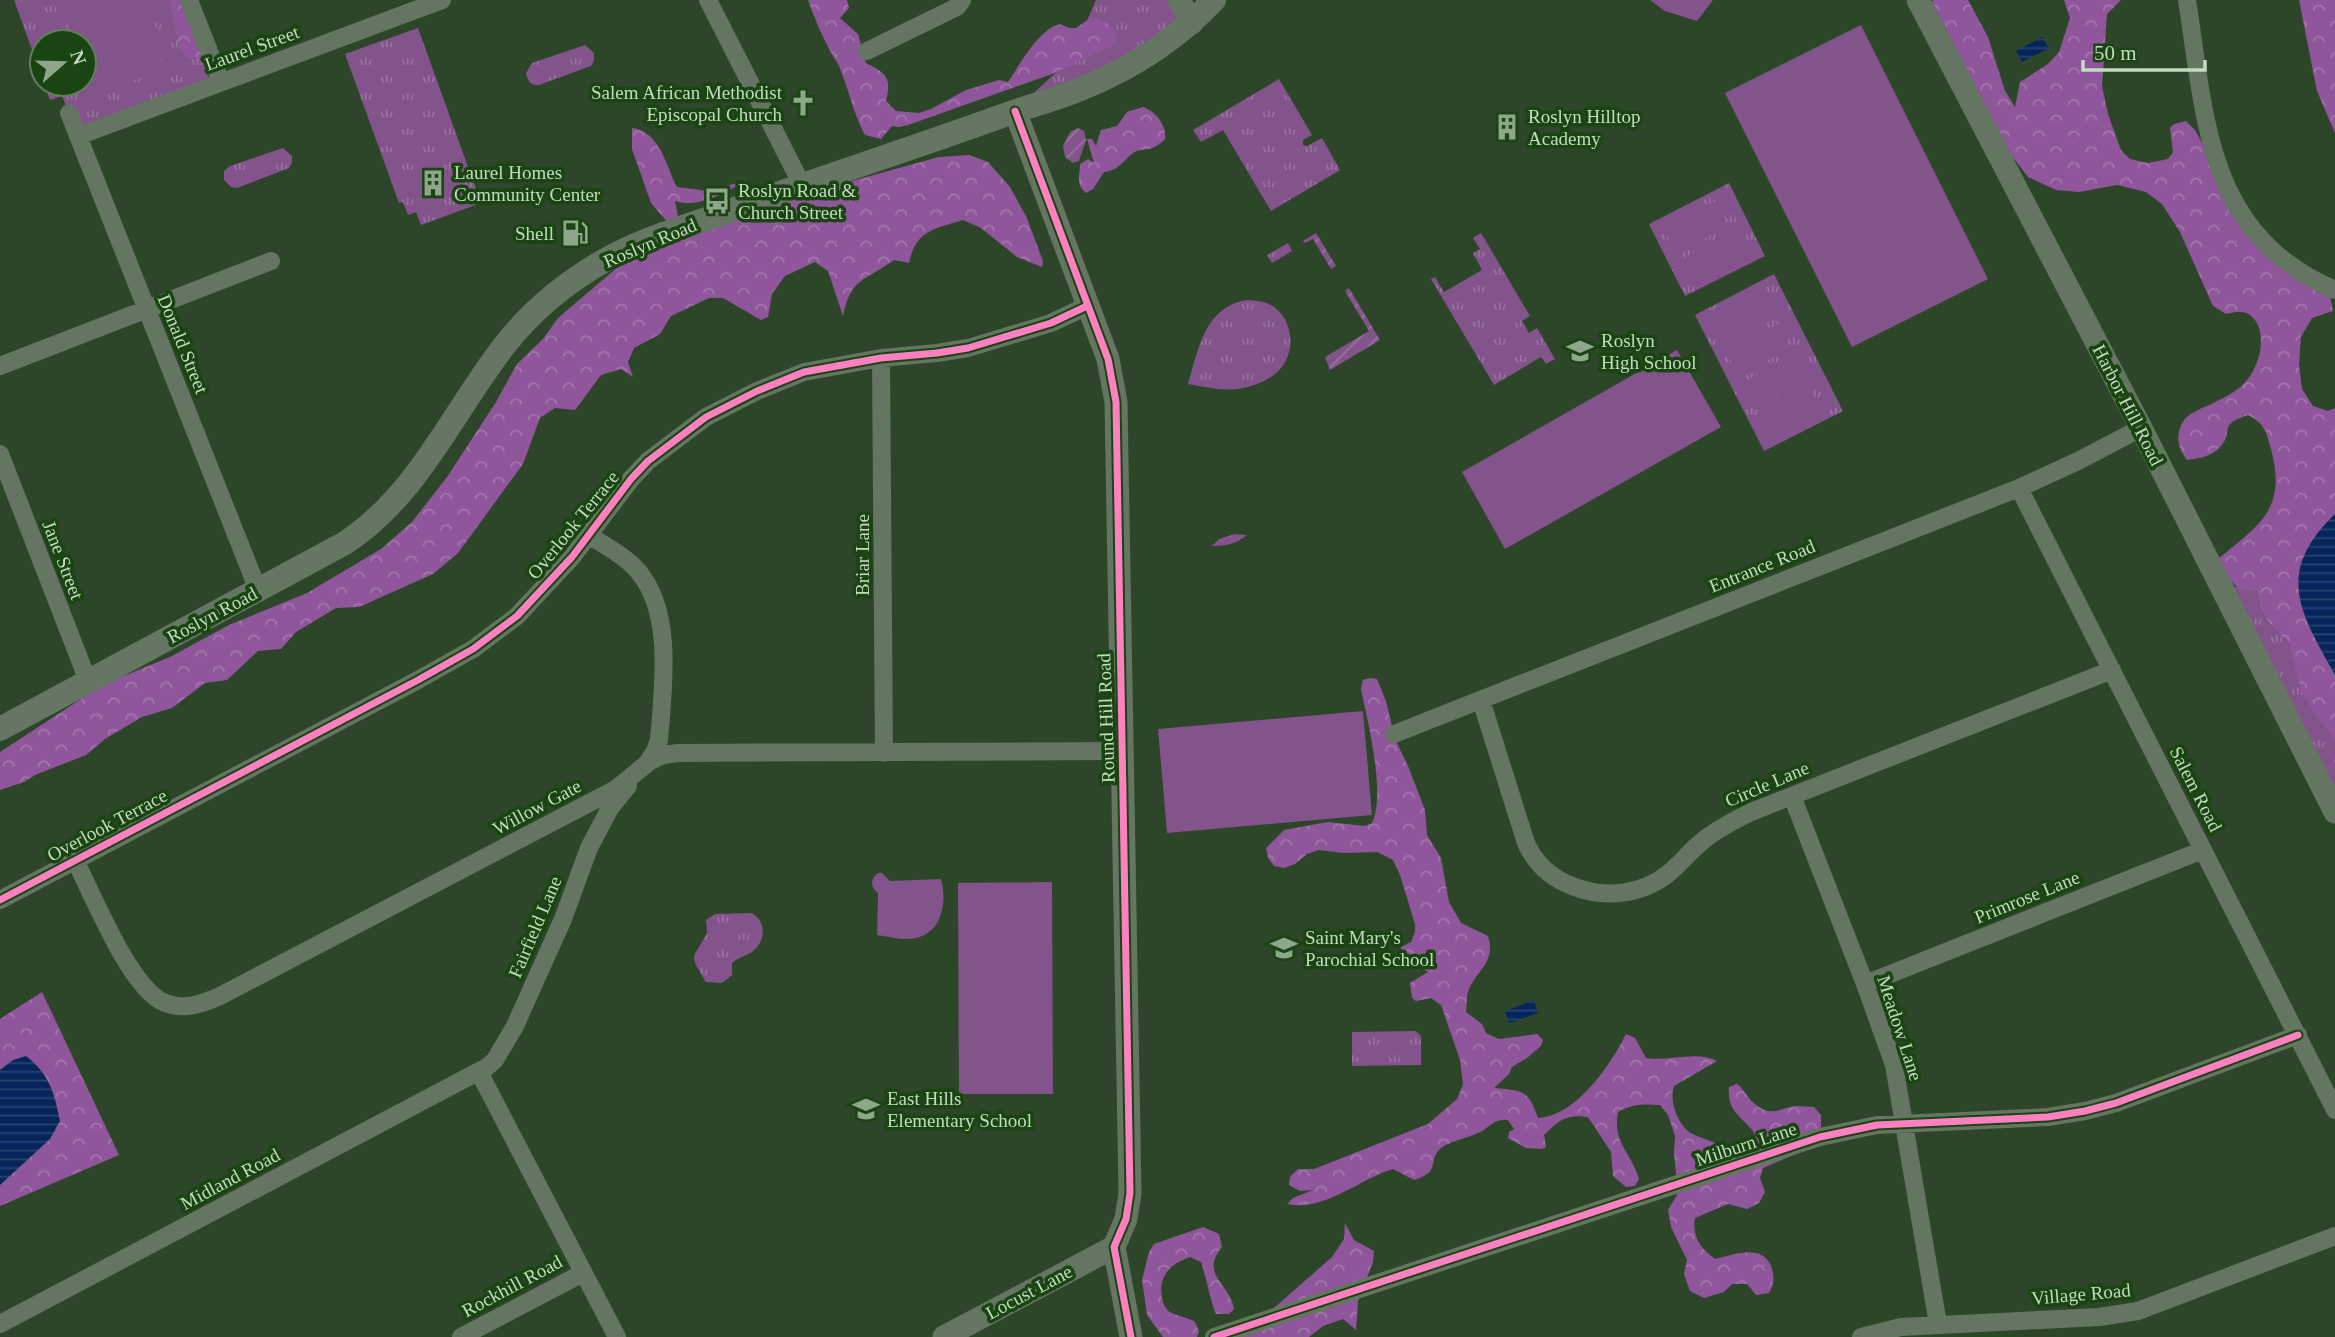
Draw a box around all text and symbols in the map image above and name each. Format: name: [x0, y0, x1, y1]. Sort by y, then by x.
street label: Laurel Street: [202, 21, 303, 75]
north arrow: [28, 28, 98, 98]
scale bar: [2083, 28, 2206, 72]
text: 50 m: [2094, 41, 2137, 65]
text: N: [66, 47, 91, 68]
place label: Salem African Methodist Episcopal Church: [591, 82, 783, 125]
church icon: Salem African Methodist Episcopal Church: [788, 88, 818, 118]
place label: Roslyn Hilltop Academy: [1528, 106, 1640, 149]
building icon: Roslyn Hilltop Academy: [1492, 112, 1522, 142]
place label: Laurel Homes Community Center: [454, 162, 601, 205]
building icon: Laurel Homes Community Center: [418, 168, 448, 198]
place label: Roslyn Road & Church Street: [738, 180, 856, 223]
bus stop icon: Roslyn Road & Church Street: [702, 186, 732, 216]
street label: Roslyn Road: [600, 214, 700, 272]
fuel station icon: Shell: [560, 218, 590, 248]
place label: Shell: [515, 223, 554, 244]
street label: Donald Street: [154, 291, 213, 397]
place label: Roslyn High School: [1601, 330, 1697, 373]
school or university icon: Roslyn High School: [1565, 336, 1595, 366]
street label: Harbor Hill Road: [2088, 341, 2168, 469]
street label: Overlook Terrace: [523, 467, 623, 583]
street label: Briar Lane: [852, 514, 873, 596]
street label: Jane Street: [38, 518, 88, 603]
street label: Entrance Road: [1706, 535, 1818, 597]
street label: Roslyn Road: [163, 582, 261, 647]
street label: Round Hill Road: [1093, 652, 1119, 783]
street label: Salem Road: [2166, 743, 2227, 835]
street label: Circle Lane: [1722, 757, 1812, 811]
street label: Willow Gate: [489, 775, 585, 839]
street label: Overlook Terrace: [43, 785, 171, 865]
street label: Primrose Lane: [1971, 866, 2083, 928]
street label: Fairfield Lane: [504, 873, 566, 981]
place label: Saint Mary's Parochial School: [1305, 927, 1434, 970]
school or university icon: Saint Mary's Parochial School: [1269, 933, 1299, 963]
street label: Meadow Lane: [1873, 973, 1927, 1083]
place label: East Hills Elementary School: [887, 1088, 1032, 1131]
school or university icon: East Hills Elementary School: [851, 1094, 881, 1124]
street label: Milburn Lane: [1693, 1118, 1799, 1170]
street label: Midland Road: [177, 1144, 284, 1214]
street label: Rockhill Road: [458, 1251, 566, 1321]
street label: Locust Lane: [982, 1261, 1076, 1323]
street label: Village Road: [2030, 1279, 2132, 1309]

